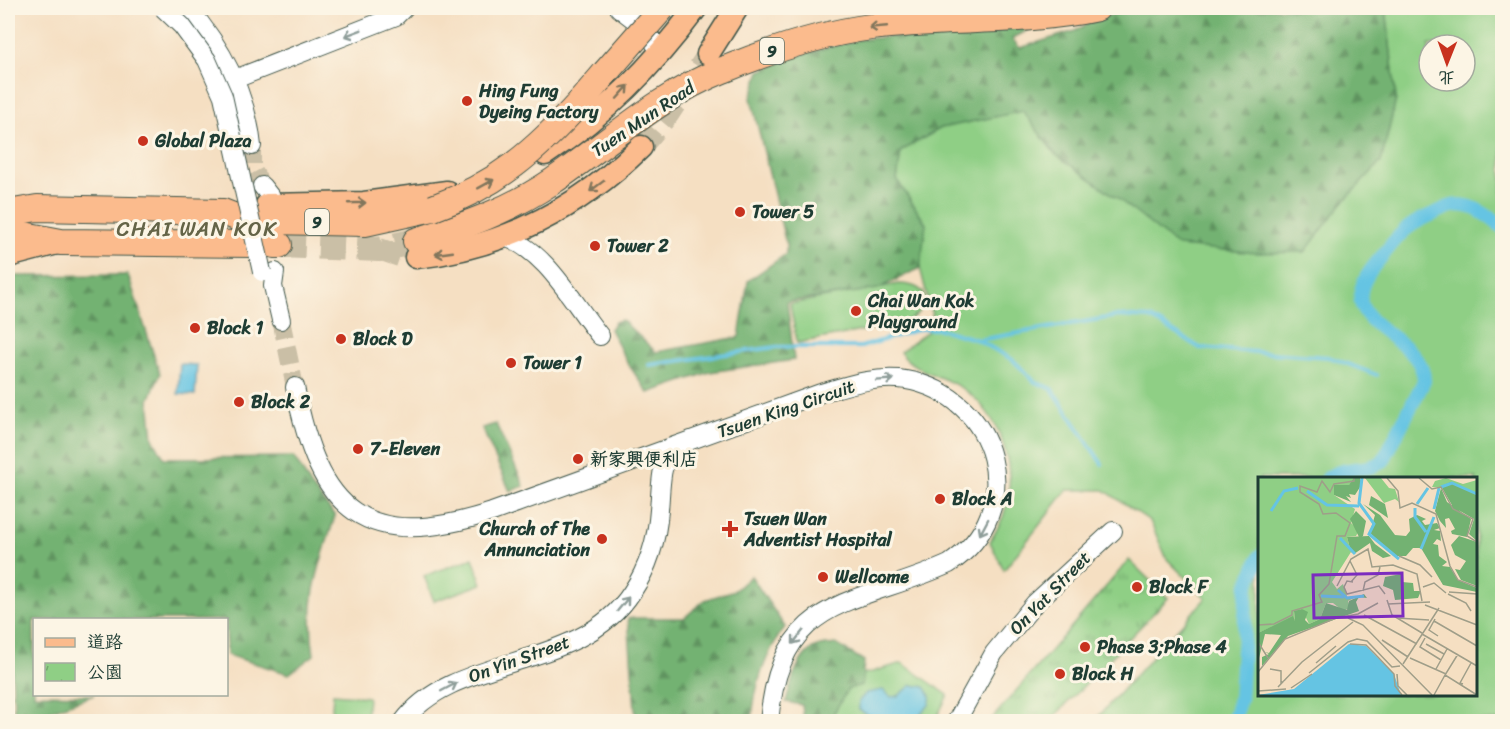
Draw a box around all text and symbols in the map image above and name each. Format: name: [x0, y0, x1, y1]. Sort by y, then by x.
one-way arrow: [869, 22, 889, 33]
one-way arrow: [344, 28, 363, 39]
north arrow: [1417, 33, 1477, 93]
road number: 9: [760, 38, 784, 64]
text: 北: [1438, 63, 1455, 92]
street label: Tuen Mun Road: [585, 71, 703, 166]
place label: Hing Fung Dyeing Factory: [478, 75, 599, 128]
one-way arrow: [616, 85, 630, 100]
marker: Hing Fung Dyeing Factory: [460, 94, 474, 108]
place label: Global Plaza: [154, 125, 252, 157]
marker: Global Plaza: [136, 134, 150, 148]
one-way arrow: [477, 178, 494, 190]
one-way arrow: [589, 179, 605, 192]
place label: Tower 5: [752, 196, 814, 228]
one-way arrow: [346, 197, 366, 208]
marker: Tower 5: [733, 205, 747, 219]
road number: 9: [305, 209, 329, 235]
district label: CHAI WAN KOK: [117, 210, 277, 248]
place label: Tower 2: [607, 230, 669, 262]
marker: Tower 2: [588, 239, 602, 253]
one-way arrow: [434, 248, 454, 259]
place label: Chai Wan Kok Playground: [867, 285, 975, 338]
marker: Chai Wan Kok Playground: [849, 304, 863, 318]
place label: Block 1: [207, 312, 264, 344]
marker: Block 1: [188, 321, 202, 335]
place label: Block D: [353, 323, 413, 355]
marker: Block D: [334, 332, 348, 346]
place label: Tower 1: [523, 347, 582, 379]
marker: Tower 1: [504, 356, 518, 370]
street label: Tsuen King Circuit: [713, 370, 859, 448]
one-way arrow: [875, 374, 894, 385]
place label: Block 2: [251, 386, 311, 418]
marker: Block 2: [232, 395, 246, 409]
place label: 7-Eleven: [370, 433, 441, 465]
marker: 7-Eleven: [351, 442, 365, 456]
place label: 新家興便利店: [590, 443, 698, 475]
marker: 新家興便利店: [571, 452, 585, 466]
inset map: [1258, 477, 1477, 696]
place label: Block A: [952, 483, 1013, 515]
marker: Block A: [933, 492, 947, 506]
place label: Tsuen Wan Adventist Hospital: [743, 503, 892, 556]
place label: Church of The Annunciation: [478, 513, 590, 566]
one-way arrow: [978, 517, 989, 535]
marker: Tsuen Wan Adventist Hospital: [721, 520, 739, 538]
marker: Church of The Annunciation: [595, 532, 609, 546]
street label: On Yat Street: [1001, 543, 1099, 643]
place label: Wellcome: [835, 561, 909, 593]
marker: Wellcome: [816, 570, 830, 584]
place label: Block F: [1149, 571, 1210, 603]
marker: Block F: [1130, 580, 1144, 594]
one-way arrow: [616, 596, 629, 612]
legend: [33, 618, 228, 696]
text: 道路: [87, 626, 123, 658]
street label: On Yin Street: [464, 626, 574, 692]
one-way arrow: [791, 629, 804, 645]
place label: Phase 3;Phase 4: [1097, 631, 1228, 663]
marker: Phase 3;Phase 4: [1078, 640, 1092, 654]
text: 公園: [87, 656, 123, 688]
place label: Block H: [1072, 658, 1134, 690]
marker: Block H: [1053, 667, 1067, 681]
one-way arrow: [439, 681, 457, 692]

